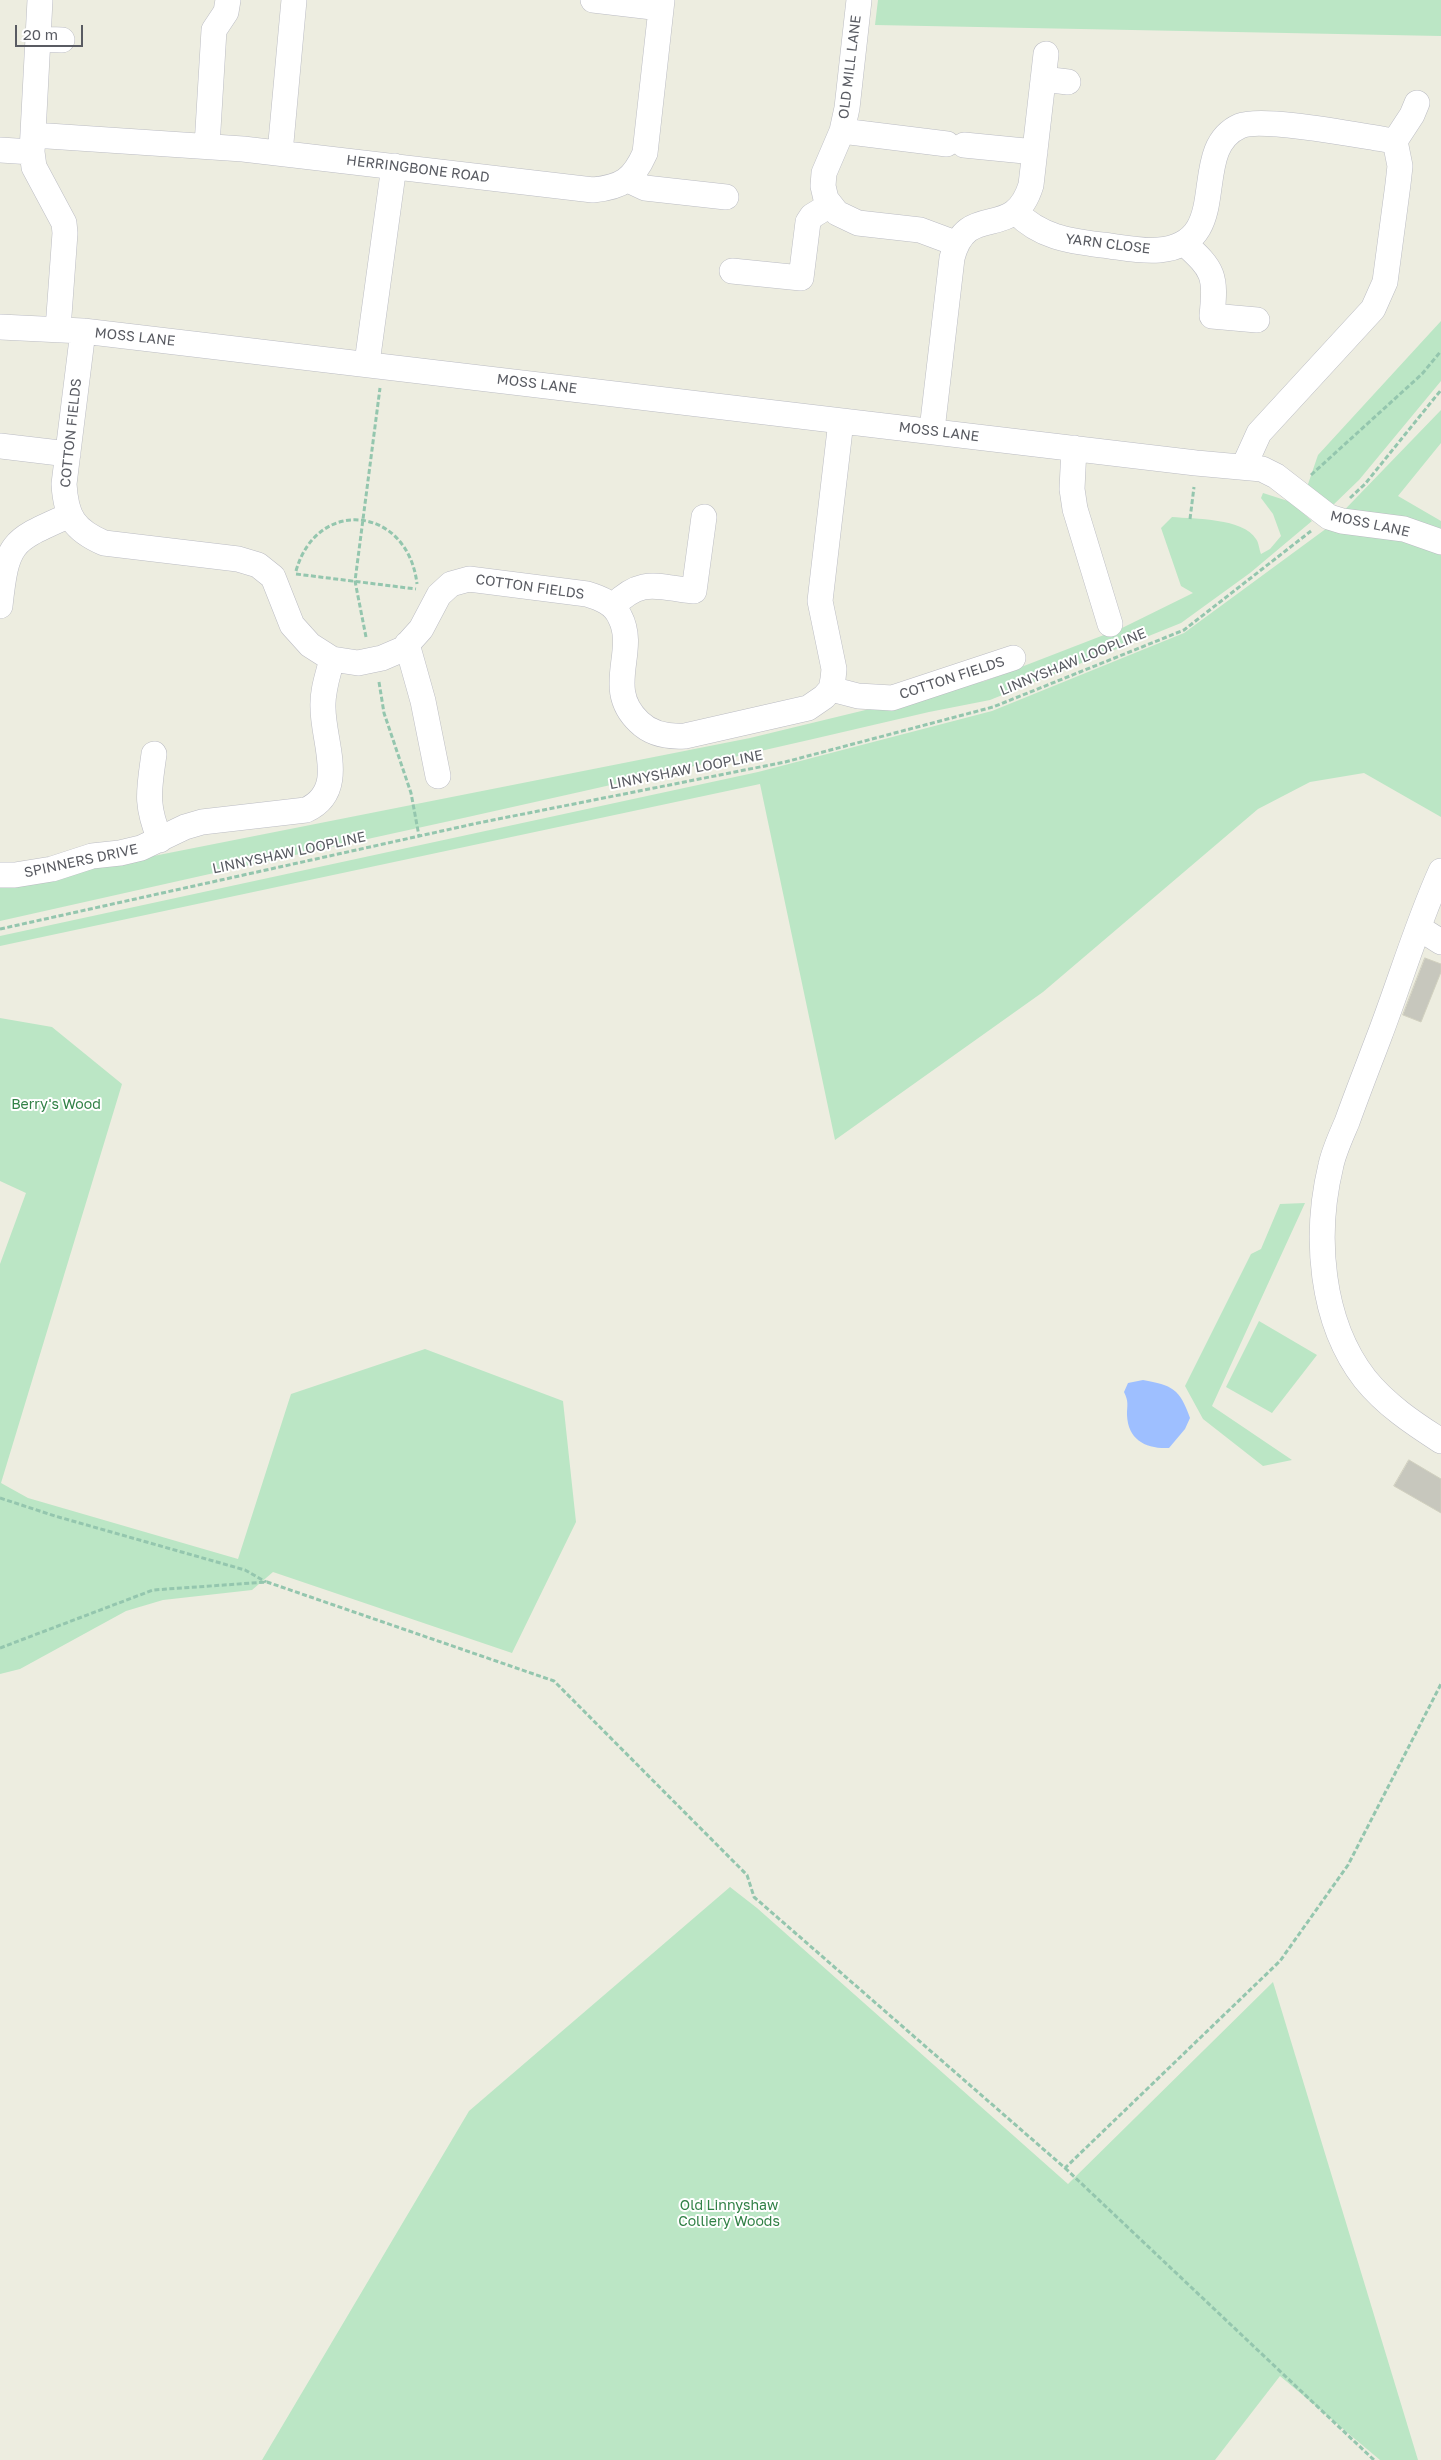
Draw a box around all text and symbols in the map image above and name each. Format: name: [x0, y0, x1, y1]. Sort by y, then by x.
street label: OLD MILL LANE: [835, 14, 865, 120]
scale bar: [18, 15, 85, 47]
text: 20 m: [23, 25, 58, 43]
street label: HERRINGBONE ROAD: [345, 152, 491, 186]
street label: YARN CLOSE: [1065, 230, 1151, 258]
street label: MOSS LANE: [94, 324, 176, 350]
street label: MOSS LANE: [496, 371, 578, 397]
street label: COTTON FIELDS: [57, 378, 85, 488]
street label: MOSS LANE: [898, 419, 980, 445]
street label: MOSS LANE: [1329, 507, 1411, 541]
street label: COTTON FIELDS: [474, 571, 586, 603]
street label: LINNYSHAW LOOPLINE: [997, 625, 1149, 699]
street label: COTTON FIELDS: [897, 653, 1007, 703]
street label: LINNYSHAW LOOPLINE: [608, 747, 764, 793]
street label: LINNYSHAW LOOPLINE: [211, 829, 367, 877]
street label: SPINNERS DRIVE: [23, 841, 139, 881]
park label: Berry's Wood: [11, 1097, 101, 1113]
park label: Old Linnyshaw Colliery Woods: [678, 2198, 780, 2230]

